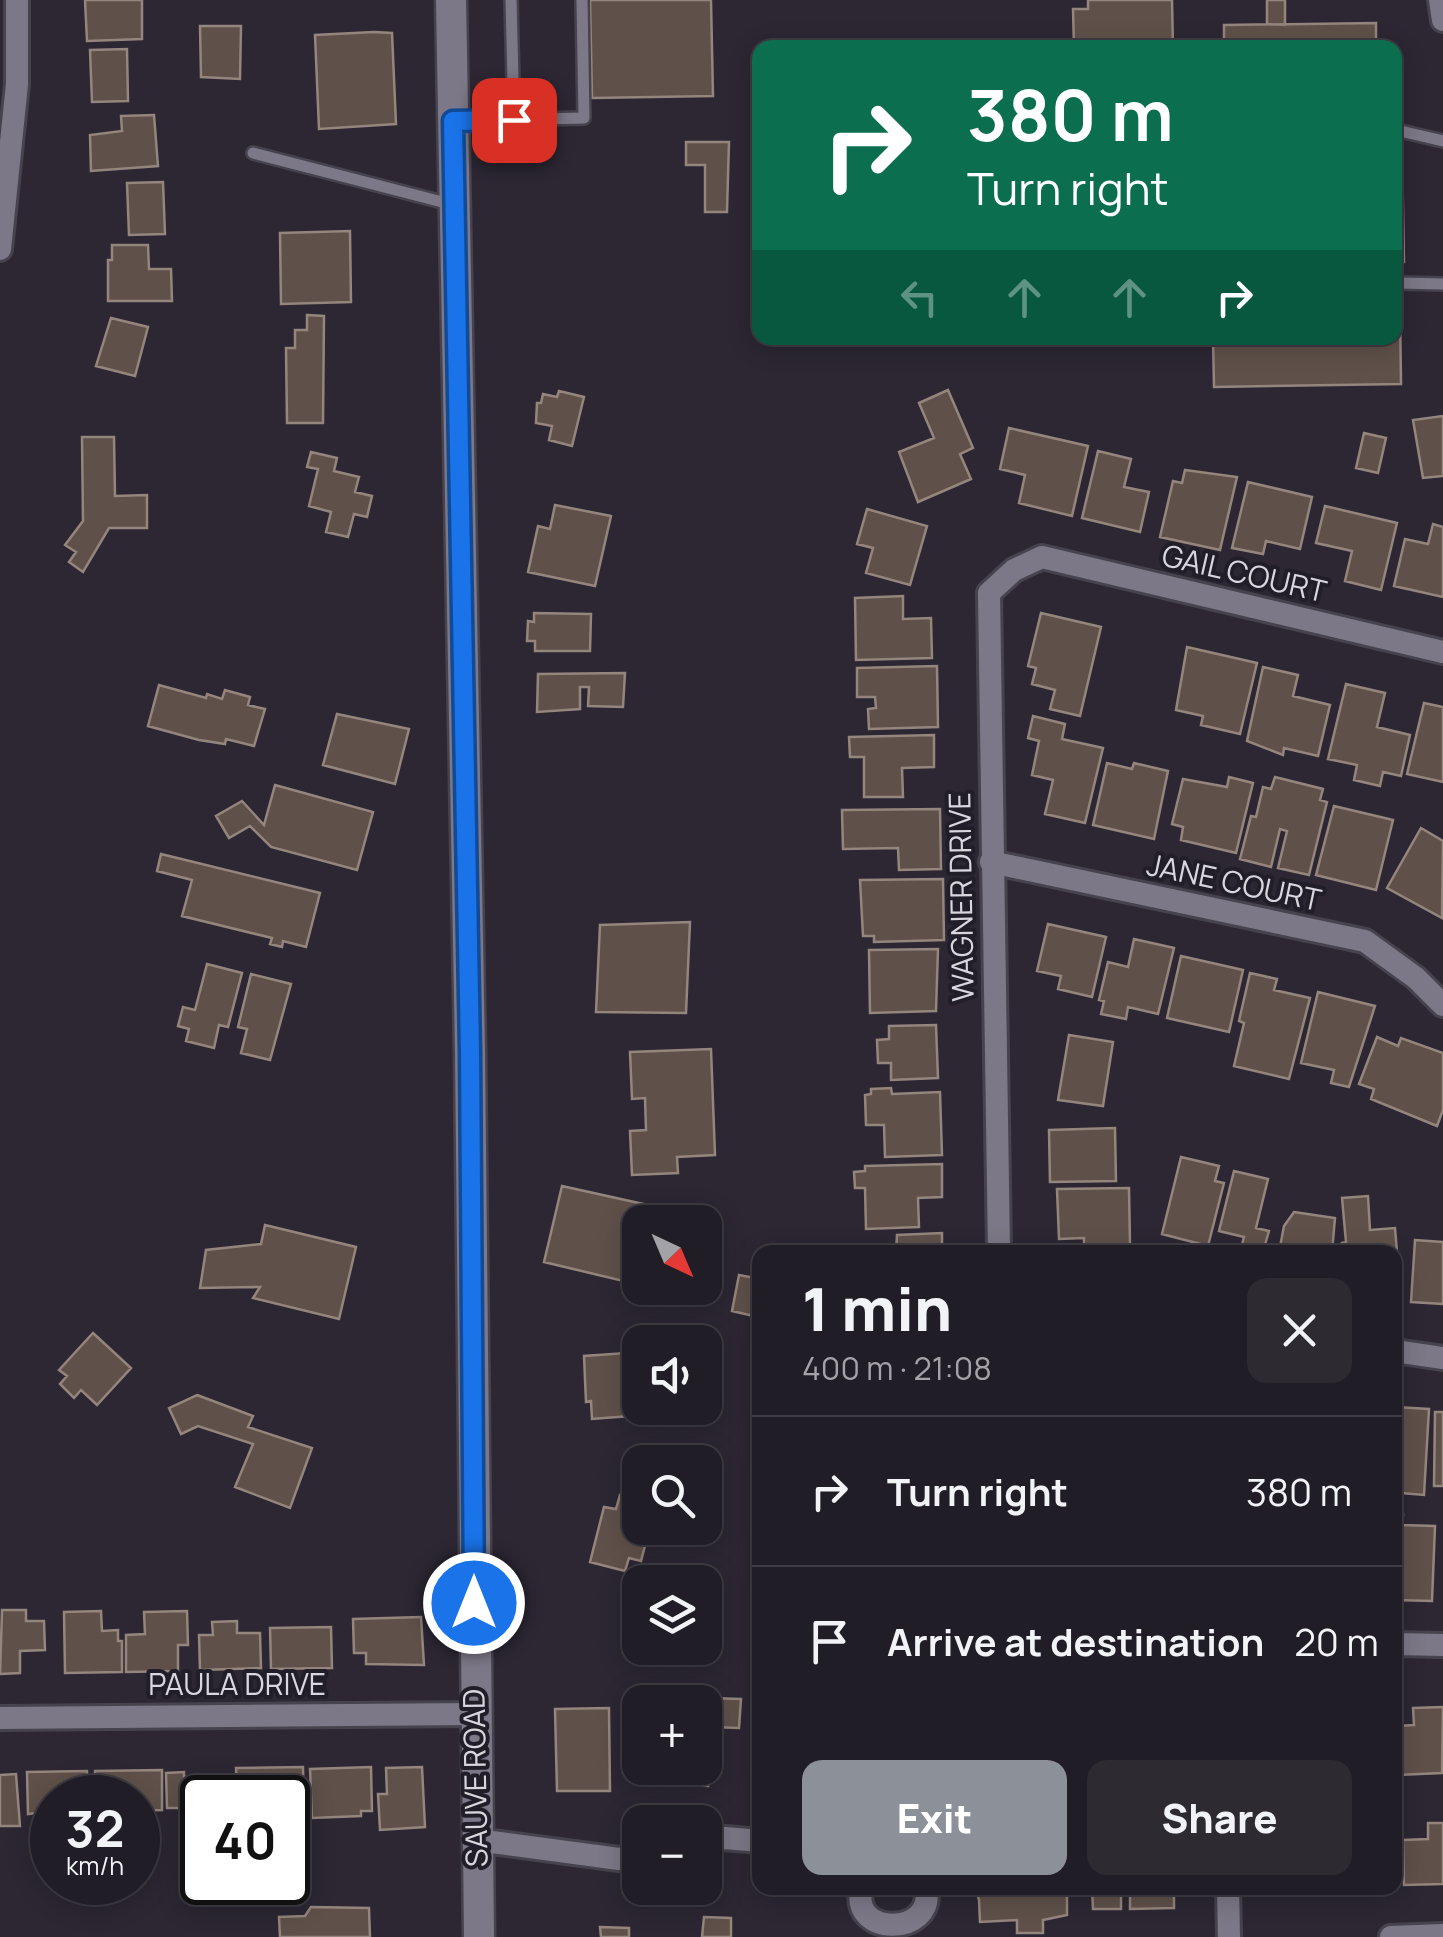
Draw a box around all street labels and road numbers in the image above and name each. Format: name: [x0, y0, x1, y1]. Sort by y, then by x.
street label: GAIL COURT: [1158, 534, 1331, 611]
street label: WAGNER DRIVE: [938, 792, 983, 1002]
street label: JANE COURT: [1143, 843, 1325, 920]
street label: PAULA DRIVE: [148, 1663, 326, 1704]
street label: SAUVE ROAD: [452, 1689, 497, 1868]

